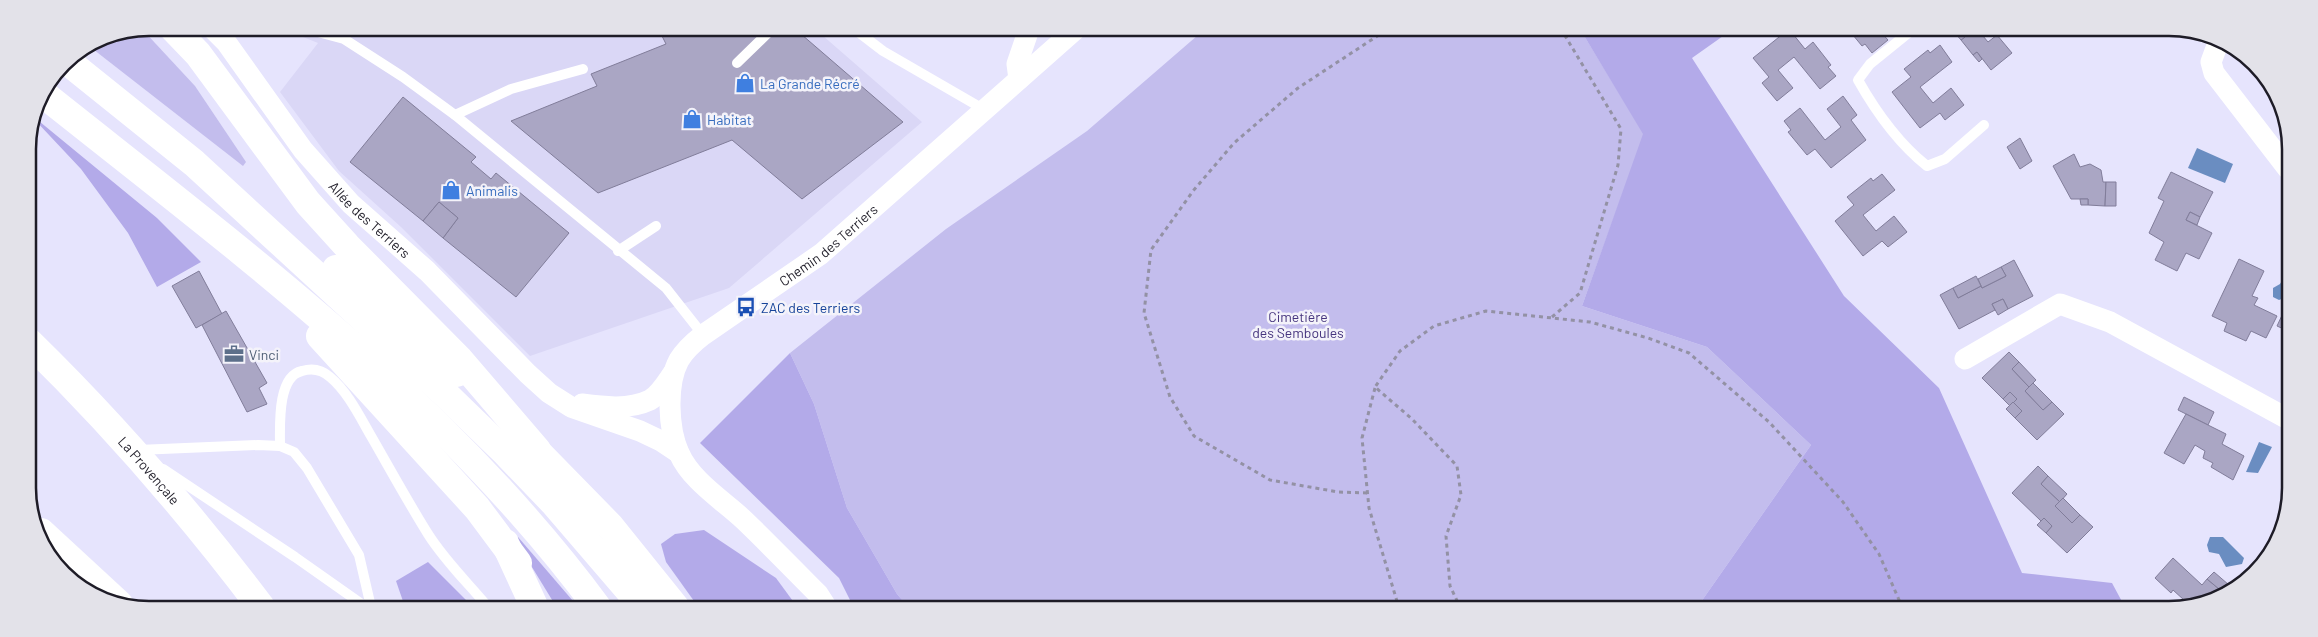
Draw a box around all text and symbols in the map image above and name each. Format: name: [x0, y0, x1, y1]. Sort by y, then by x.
shop icon: La Grande Récré: [734, 72, 756, 94]
place label: La Grande Récré: [760, 75, 860, 92]
shop icon: Habitat: [681, 108, 703, 130]
place label: Habitat: [707, 111, 752, 128]
street label: Allée des Terriers: [326, 177, 414, 261]
shop icon: Animalis: [440, 179, 462, 201]
place label: Animalis: [466, 182, 518, 199]
street label: Chemin des Terriers: [775, 200, 881, 289]
bus stop icon: ZAC des Terriers: [735, 296, 757, 318]
place label: ZAC des Terriers: [761, 299, 861, 316]
park label: Cimetière des Semboules: [1252, 308, 1344, 341]
office icon: Vinci: [223, 343, 245, 365]
place label: Vinci: [249, 346, 279, 363]
street label: La Provençale: [115, 432, 184, 508]

